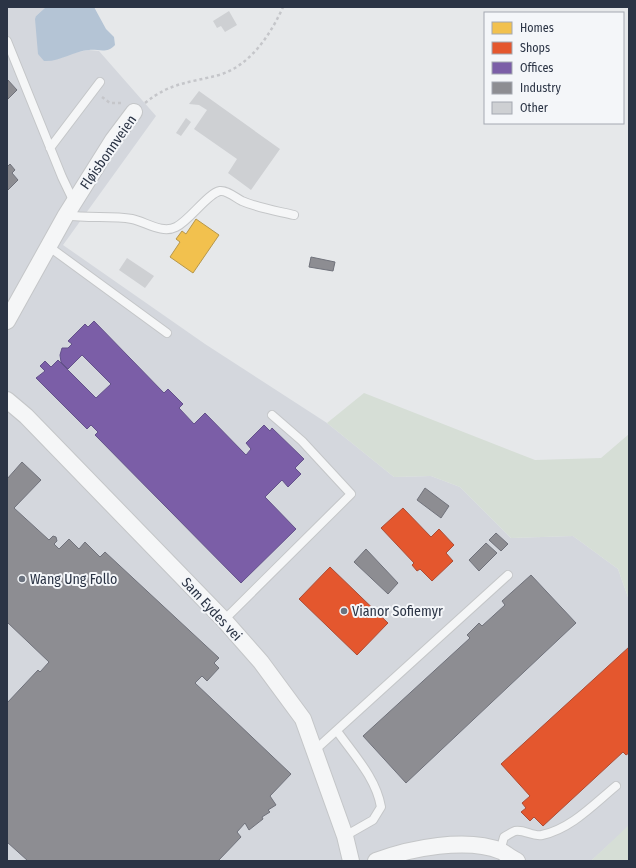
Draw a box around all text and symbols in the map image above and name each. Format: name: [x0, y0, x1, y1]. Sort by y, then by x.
legend: [484, 12, 624, 124]
text: Homes: [520, 21, 554, 35]
text: Shops: [520, 41, 550, 55]
text: Offices: [520, 61, 553, 75]
text: Industry: [520, 81, 561, 95]
text: Other: [520, 101, 549, 115]
street label: Fløisbonnveien: [77, 112, 140, 193]
place label: Wang Ung Follo: [30, 571, 117, 588]
marker: Wang Ung Follo: [17, 574, 27, 584]
street label: Sam Eydes vei: [178, 574, 245, 645]
place label: Vianor Sofiemyr: [352, 603, 443, 620]
marker: Vianor Sofiemyr: [339, 606, 349, 616]

